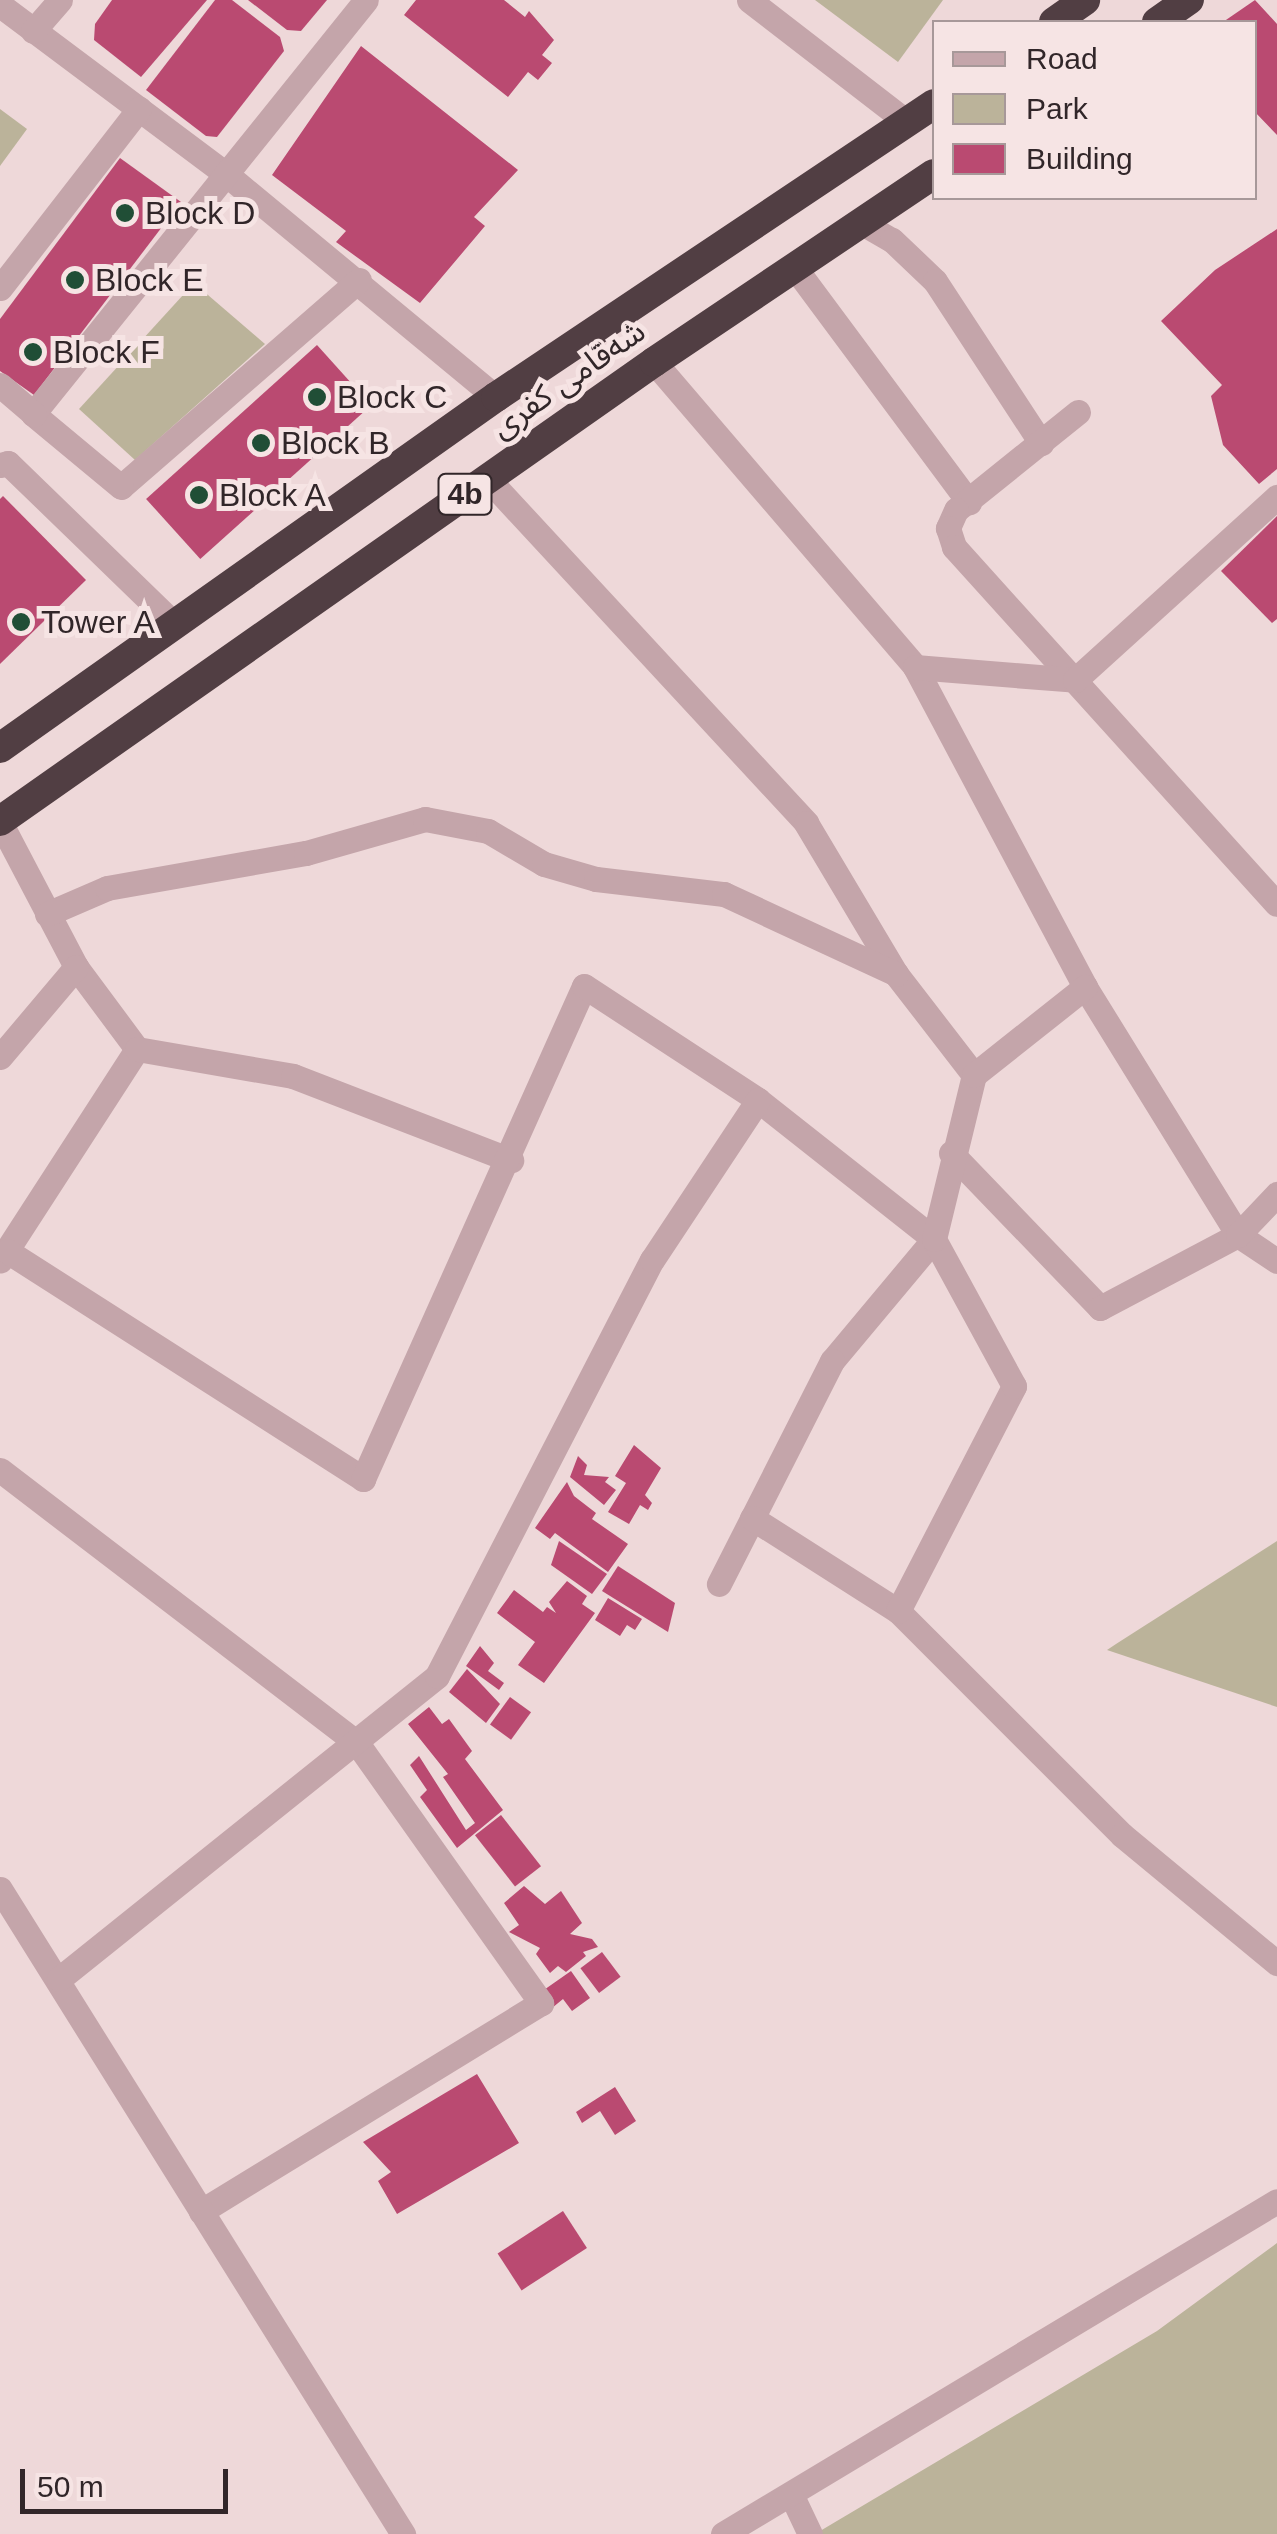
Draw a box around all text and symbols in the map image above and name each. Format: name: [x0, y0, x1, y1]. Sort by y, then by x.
legend: [932, 20, 1257, 200]
text: Road: [1026, 42, 1098, 75]
text: Park: [1026, 92, 1088, 125]
text: Building: [1026, 142, 1133, 175]
place label: Block D: [145, 194, 255, 232]
marker: Block D: [114, 202, 136, 224]
place label: Block E: [95, 261, 203, 299]
marker: Block E: [64, 269, 86, 291]
street label: شەقامی کفری: [483, 312, 653, 446]
place label: Block F: [53, 333, 160, 371]
marker: Block F: [22, 341, 44, 363]
place label: Block C: [337, 378, 447, 416]
marker: Block C: [306, 386, 328, 408]
place label: Block B: [281, 424, 389, 462]
marker: Block B: [250, 432, 272, 454]
road number: 4b: [435, 469, 495, 519]
place label: Block A: [219, 476, 327, 514]
marker: Block A: [188, 484, 210, 506]
place label: Tower A: [41, 603, 157, 641]
marker: Tower A: [10, 611, 32, 633]
scale bar: [25, 2449, 232, 2511]
text: 50 m: [37, 2470, 104, 2503]

